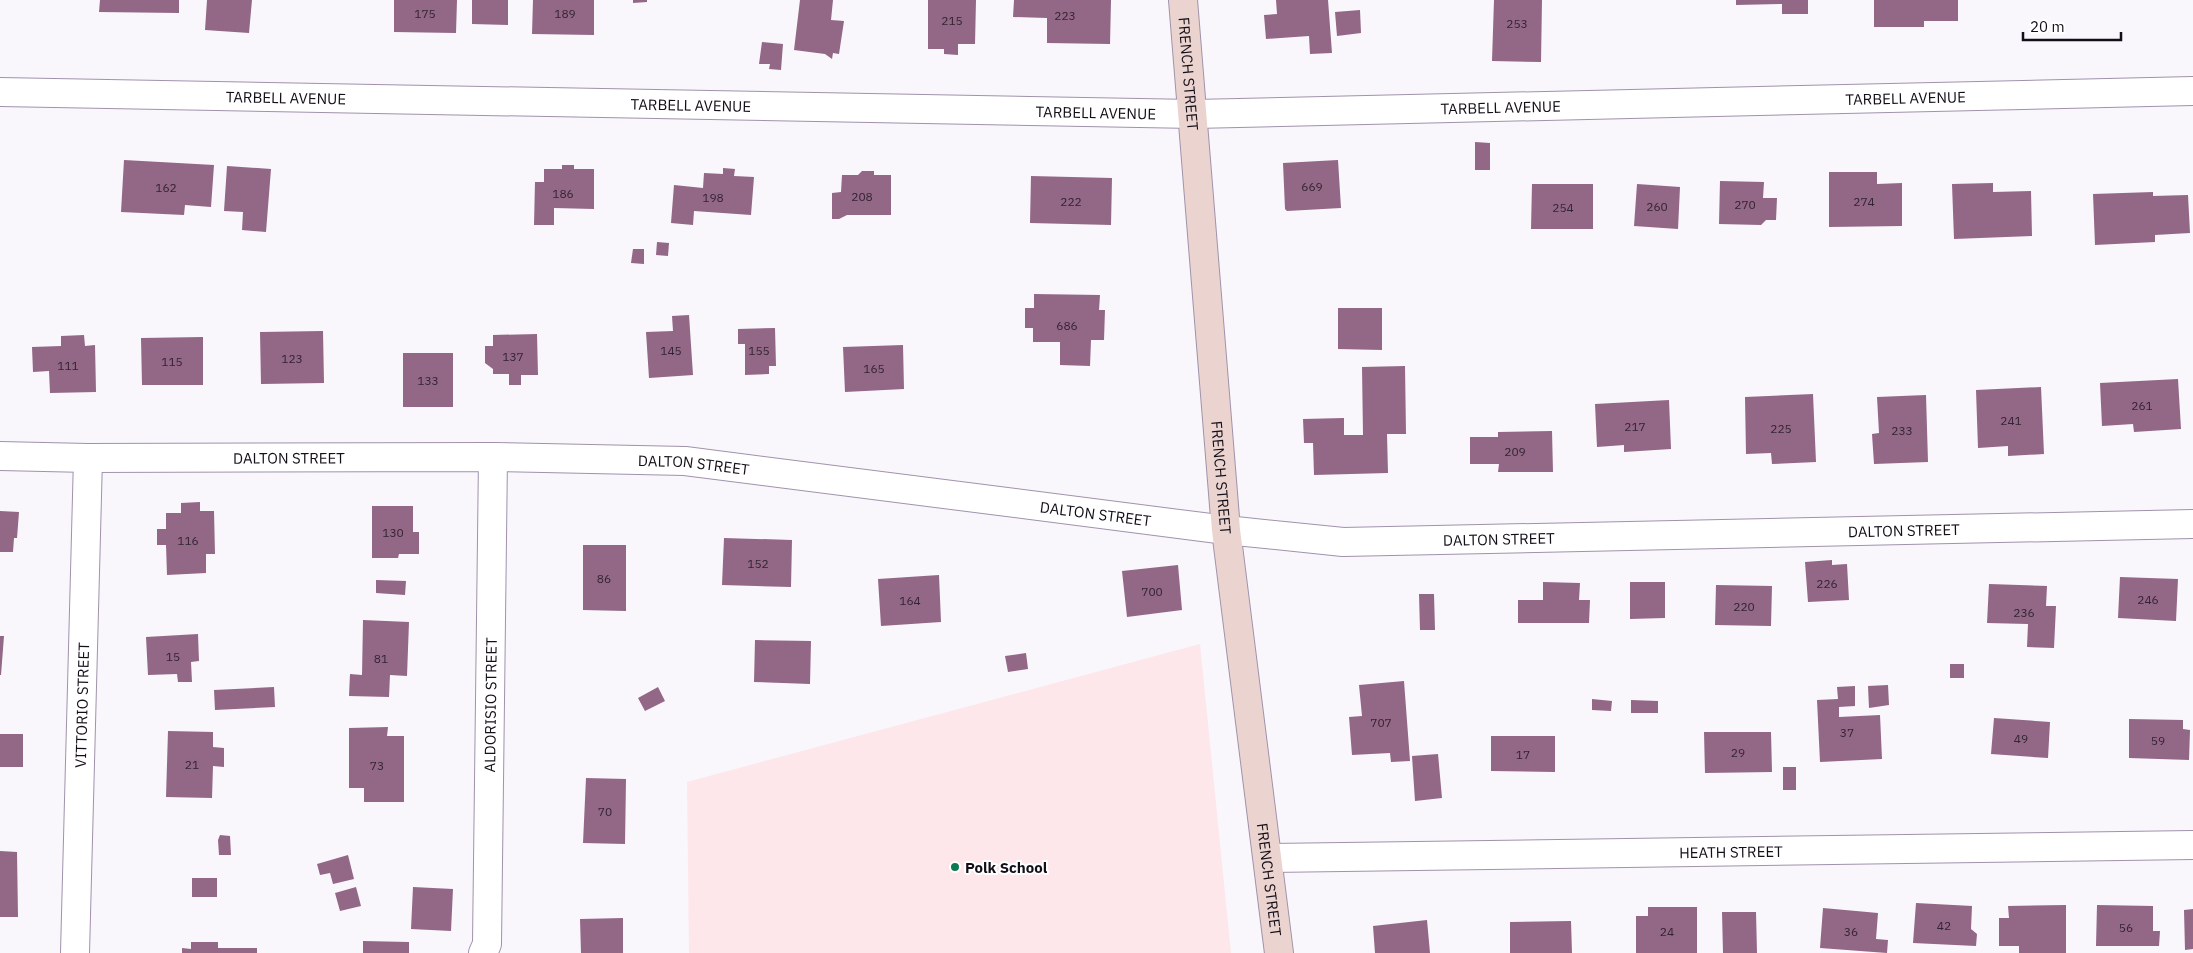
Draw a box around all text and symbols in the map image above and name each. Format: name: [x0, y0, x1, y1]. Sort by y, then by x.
house number: 175: [414, 6, 436, 21]
house number: 189: [554, 6, 576, 21]
house number: 223: [1054, 8, 1076, 23]
scale bar: [2023, 10, 2120, 42]
house number: 215: [941, 13, 963, 28]
street label: FRENCH STREET: [1175, 16, 1203, 132]
house number: 253: [1506, 16, 1528, 31]
text: 20 m: [2030, 17, 2065, 36]
street label: TARBELL AVENUE: [226, 87, 346, 108]
street label: TARBELL AVENUE: [1845, 87, 1966, 108]
street label: TARBELL AVENUE: [631, 94, 751, 115]
street label: TARBELL AVENUE: [1440, 96, 1561, 118]
street label: TARBELL AVENUE: [1035, 102, 1156, 123]
house number: 669: [1301, 179, 1323, 194]
house number: 162: [155, 180, 177, 195]
house number: 186: [552, 186, 574, 201]
house number: 208: [851, 189, 873, 204]
house number: 198: [702, 190, 724, 205]
house number: 222: [1060, 194, 1082, 209]
house number: 274: [1853, 194, 1875, 209]
house number: 270: [1734, 197, 1756, 212]
house number: 260: [1646, 199, 1668, 214]
house number: 254: [1552, 200, 1574, 215]
house number: 686: [1056, 318, 1078, 333]
house number: 145: [660, 343, 682, 358]
house number: 155: [748, 343, 770, 358]
house number: 137: [502, 349, 524, 364]
house number: 123: [281, 351, 303, 366]
house number: 115: [161, 354, 183, 369]
house number: 111: [57, 358, 79, 373]
house number: 165: [863, 361, 885, 376]
house number: 133: [417, 373, 439, 388]
house number: 261: [2131, 398, 2153, 413]
house number: 241: [2000, 413, 2022, 428]
house number: 217: [1624, 419, 1646, 434]
street label: FRENCH STREET: [1208, 420, 1236, 535]
house number: 225: [1770, 421, 1792, 436]
house number: 233: [1891, 423, 1913, 438]
house number: 209: [1504, 444, 1526, 459]
street label: DALTON STREET: [233, 448, 345, 467]
street label: DALTON STREET: [638, 451, 751, 479]
street label: DALTON STREET: [1039, 497, 1153, 530]
street label: DALTON STREET: [1848, 519, 1960, 541]
house number: 130: [382, 525, 404, 540]
street label: DALTON STREET: [1443, 528, 1555, 549]
house number: 116: [177, 533, 199, 548]
house number: 152: [747, 556, 769, 571]
house number: 86: [597, 571, 611, 586]
house number: 226: [1816, 576, 1838, 591]
house number: 700: [1141, 584, 1163, 599]
house number: 246: [2137, 592, 2159, 607]
house number: 164: [899, 593, 921, 608]
house number: 220: [1733, 599, 1755, 614]
house number: 236: [2013, 605, 2035, 620]
street label: ALDORISIO STREET: [480, 637, 500, 773]
street label: VITTORIO STREET: [70, 642, 93, 768]
house number: 15: [166, 649, 180, 664]
house number: 81: [374, 651, 388, 666]
house number: 707: [1370, 715, 1392, 730]
house number: 37: [1840, 725, 1854, 740]
house number: 49: [2014, 731, 2028, 746]
house number: 59: [2151, 733, 2165, 748]
house number: 29: [1731, 745, 1745, 760]
house number: 17: [1516, 747, 1530, 762]
house number: 21: [185, 757, 199, 772]
house number: 73: [370, 758, 384, 773]
house number: 70: [598, 804, 612, 819]
street label: FRENCH STREET: [1253, 822, 1286, 938]
street label: HEATH STREET: [1679, 841, 1783, 862]
place label: Polk School: [965, 858, 1048, 877]
marker: Polk School: [949, 861, 961, 873]
house number: 42: [1937, 918, 1951, 933]
house number: 56: [2119, 920, 2133, 935]
house number: 24: [1660, 924, 1674, 939]
house number: 36: [1844, 924, 1858, 939]

